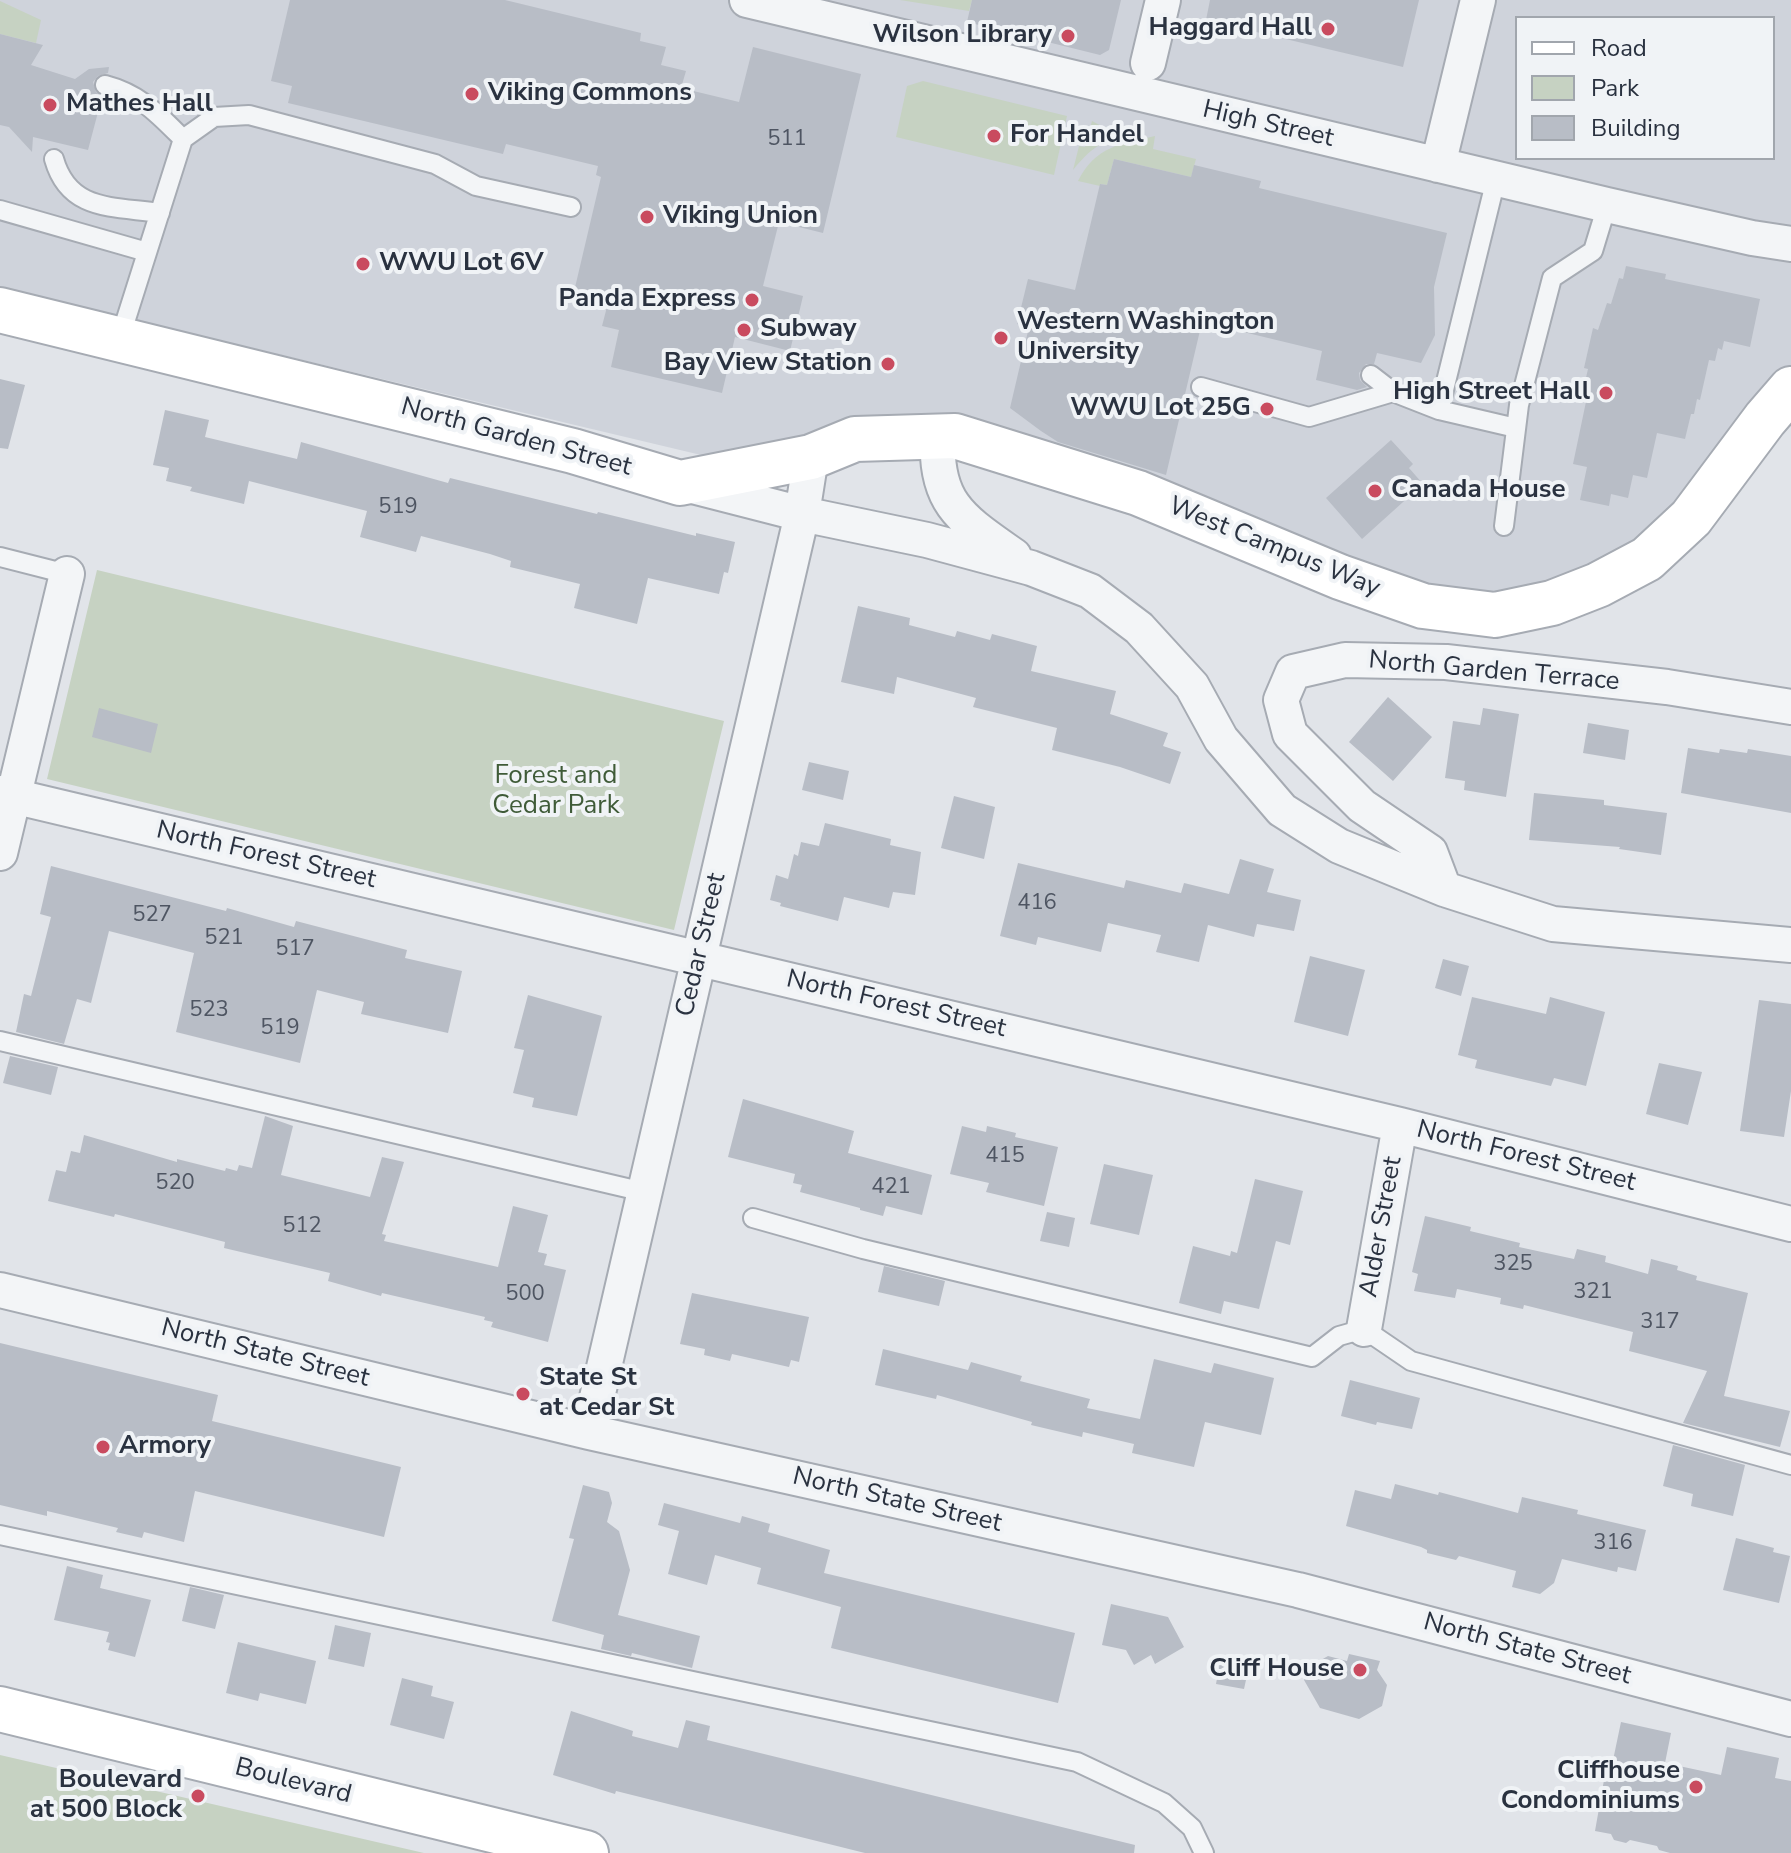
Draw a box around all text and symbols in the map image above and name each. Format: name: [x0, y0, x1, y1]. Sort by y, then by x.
place label: Haggard Hall: [1149, 13, 1312, 45]
legend: [1515, 16, 1775, 160]
place label: Wilson Library: [873, 20, 1052, 52]
marker: Haggard Hall: [1319, 20, 1337, 38]
marker: Wilson Library: [1059, 27, 1077, 45]
text: Road: [1591, 32, 1647, 64]
text: Park: [1591, 72, 1639, 104]
place label: Viking Commons: [488, 78, 692, 110]
marker: Viking Commons: [463, 85, 481, 103]
place label: Mathes Hall: [66, 89, 213, 121]
street label: High Street: [1199, 95, 1337, 155]
marker: Mathes Hall: [41, 96, 59, 114]
text: Building: [1591, 112, 1681, 144]
place label: For Handel: [1010, 120, 1144, 152]
house number: 511: [767, 127, 807, 153]
marker: For Handel: [985, 127, 1003, 145]
place label: Viking Union: [663, 201, 818, 233]
marker: Viking Union: [638, 208, 656, 226]
place label: WWU Lot 6V: [379, 248, 544, 280]
marker: WWU Lot 6V: [354, 255, 372, 273]
place label: Panda Express: [559, 284, 736, 316]
marker: Panda Express: [743, 291, 761, 309]
place label: Western Washington University: [1017, 307, 1274, 368]
place label: Subway: [760, 314, 856, 346]
marker: Subway: [735, 321, 753, 339]
marker: Western Washington University: [992, 329, 1010, 347]
place label: Bay View Station: [664, 348, 872, 380]
marker: Bay View Station: [879, 355, 897, 373]
place label: High Street Hall: [1393, 377, 1590, 409]
marker: High Street Hall: [1597, 384, 1615, 402]
street label: North Garden Street: [397, 392, 635, 484]
place label: WWU Lot 25G: [1070, 393, 1251, 425]
marker: WWU Lot 25G: [1258, 400, 1276, 418]
place label: Canada House: [1391, 475, 1566, 507]
marker: Canada House: [1366, 482, 1384, 500]
street label: West Campus Way: [1164, 491, 1384, 605]
house number: 519: [378, 495, 418, 521]
street label: North Garden Terrace: [1367, 645, 1621, 699]
park label: Forest and Cedar Park: [492, 761, 620, 822]
street label: North Forest Street: [153, 816, 379, 896]
street label: Cedar Street: [670, 870, 734, 1020]
house number: 416: [1017, 891, 1057, 917]
house number: 527: [132, 903, 172, 929]
house number: 521: [204, 926, 244, 952]
house number: 517: [275, 937, 315, 963]
street label: North Forest Street: [783, 965, 1009, 1045]
house number: 523: [189, 998, 229, 1024]
house number: 519: [260, 1016, 300, 1042]
street label: North Forest Street: [1413, 1115, 1639, 1199]
house number: 415: [985, 1144, 1025, 1170]
street label: Alder Street: [1354, 1154, 1410, 1300]
house number: 520: [155, 1171, 195, 1197]
house number: 421: [871, 1175, 911, 1201]
house number: 512: [282, 1214, 322, 1240]
house number: 325: [1493, 1252, 1533, 1278]
house number: 321: [1573, 1280, 1613, 1306]
house number: 500: [505, 1282, 545, 1308]
house number: 317: [1640, 1310, 1680, 1336]
street label: North State Street: [158, 1313, 372, 1395]
place label: State St at Cedar St: [539, 1363, 674, 1424]
marker: State St at Cedar St: [514, 1385, 532, 1403]
place label: Armory: [119, 1431, 211, 1463]
marker: Armory: [94, 1438, 112, 1456]
street label: North State Street: [789, 1462, 1005, 1540]
house number: 316: [1593, 1531, 1633, 1557]
street label: North State Street: [1420, 1607, 1634, 1693]
place label: Cliff House: [1209, 1654, 1344, 1686]
marker: Cliff House: [1351, 1661, 1369, 1679]
street label: Boulevard: [231, 1752, 355, 1812]
place label: Cliffhouse Condominiums: [1501, 1756, 1680, 1818]
place label: Boulevard at 500 Block: [30, 1765, 182, 1826]
marker: Cliffhouse Condominiums: [1687, 1778, 1705, 1796]
marker: Boulevard at 500 Block: [189, 1787, 207, 1805]

